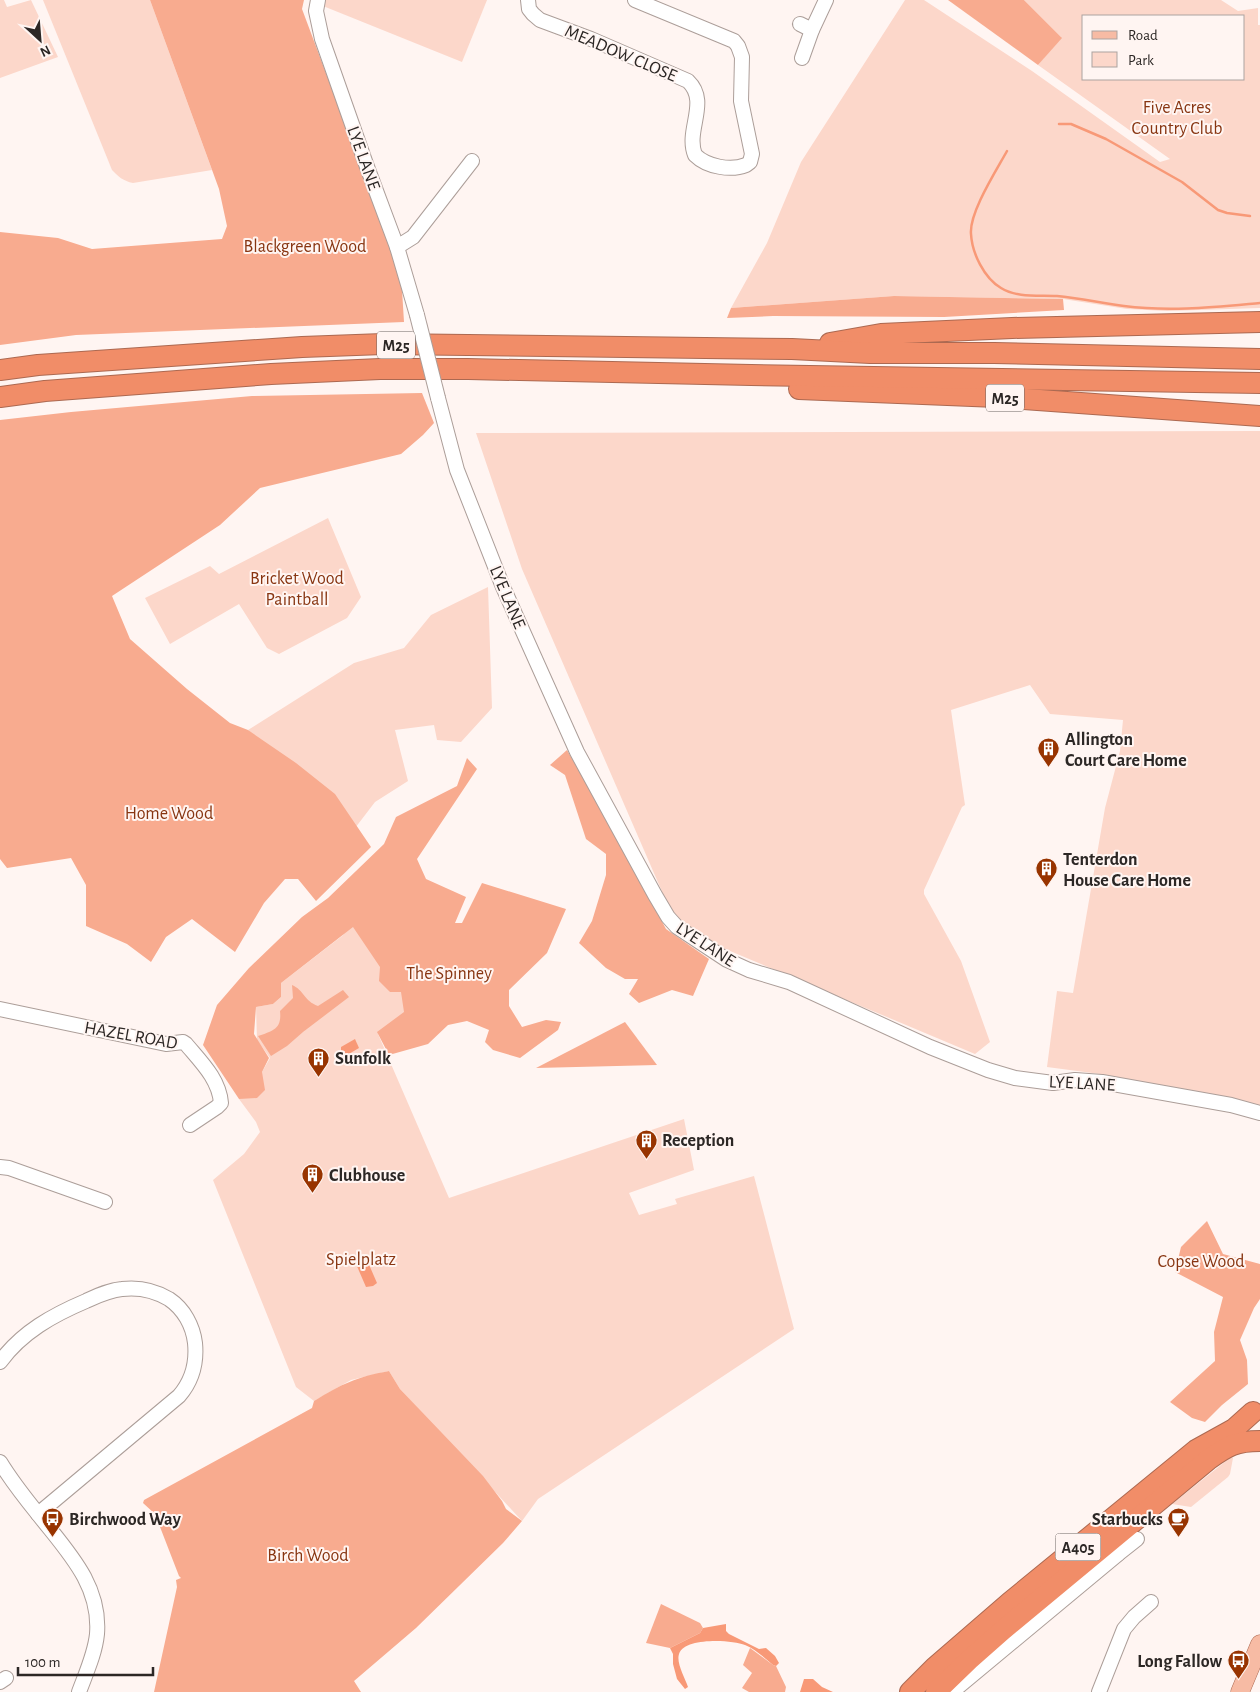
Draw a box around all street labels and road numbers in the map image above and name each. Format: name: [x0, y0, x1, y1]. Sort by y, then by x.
street label: MEADOW CLOSE: [562, 22, 680, 86]
street label: LYE LANE: [343, 124, 383, 193]
road number: M25: [377, 332, 415, 358]
road number: M25: [986, 384, 1024, 412]
street label: LYE LANE: [486, 563, 528, 632]
street label: LYE LANE: [673, 919, 739, 971]
street label: HAZEL ROAD: [83, 1019, 179, 1053]
street label: LYE LANE: [1048, 1073, 1116, 1095]
road number: A405: [1056, 1534, 1100, 1560]

